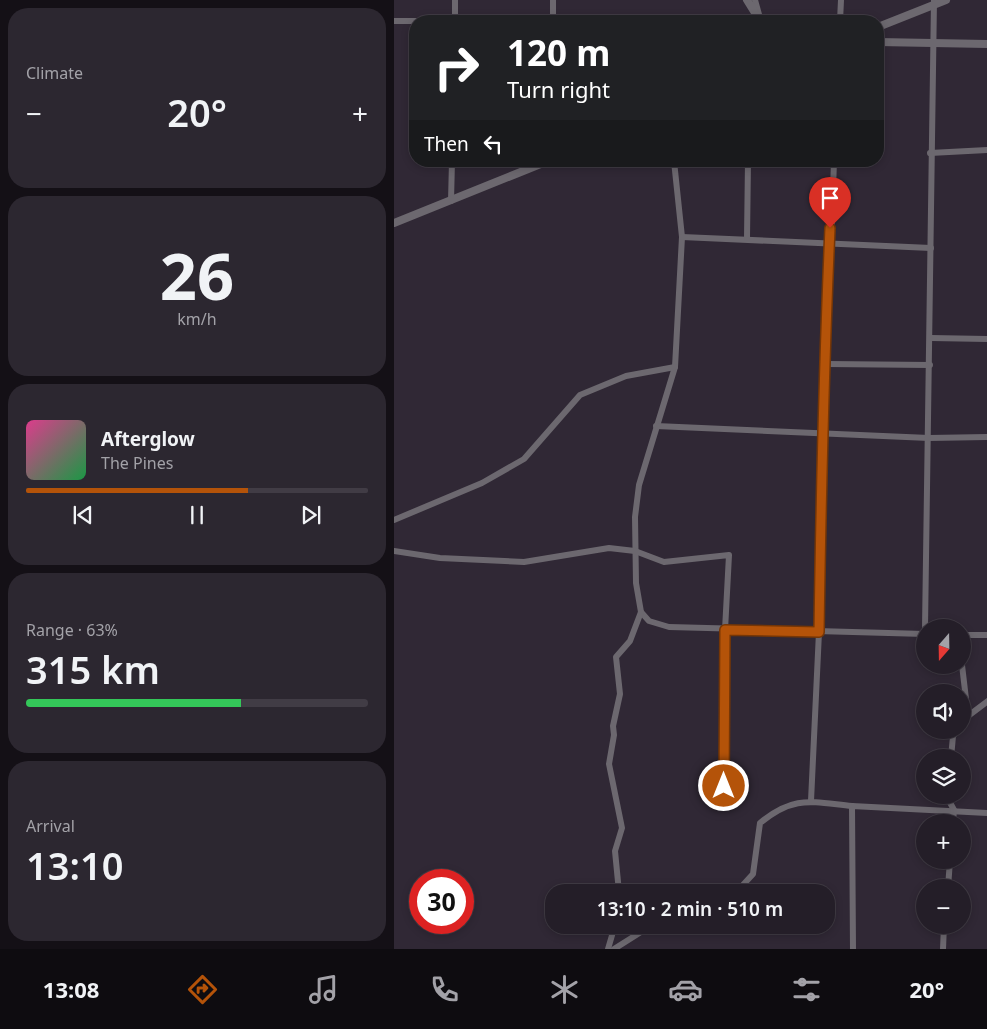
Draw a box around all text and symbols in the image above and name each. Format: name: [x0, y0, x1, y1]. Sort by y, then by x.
text: 120 m: [507, 29, 610, 76]
icon: right: [424, 35, 489, 100]
text: Climate: [26, 62, 83, 84]
text: Turn right: [507, 74, 610, 104]
text: 20°: [167, 86, 227, 138]
text: −: [26, 94, 42, 132]
text: +: [352, 94, 368, 132]
icon: left: [479, 130, 507, 158]
text: Then: [424, 131, 469, 157]
pin: [809, 177, 851, 228]
icon: arrive: [816, 184, 844, 212]
text: 26: [160, 231, 234, 319]
text: km/h: [177, 308, 217, 330]
text: Afterglow: [101, 426, 195, 452]
text: The Pines: [101, 452, 173, 474]
icon: previous: [69, 501, 97, 529]
icon: pause: [183, 501, 211, 529]
icon: next: [297, 501, 325, 529]
text: Range · 63%: [26, 619, 118, 641]
north arrow: [916, 619, 972, 674]
map controls: [916, 619, 971, 934]
text: 315 km: [26, 643, 160, 695]
button: sound: [916, 684, 971, 739]
button: layers: [916, 749, 971, 804]
position arrow: [697, 759, 749, 811]
button: +: [916, 814, 971, 869]
text: Arrival: [26, 815, 75, 837]
text: 13:10: [26, 839, 123, 891]
speed limit sign: 30: [409, 869, 474, 934]
button: −: [916, 879, 971, 934]
text: 13:10 · 2 min · 510 m: [597, 896, 783, 922]
icon: directions: [185, 972, 220, 1007]
icon: music: [306, 972, 341, 1007]
icon: phone: [427, 972, 462, 1007]
icon: climate: [547, 972, 582, 1007]
icon: car: [668, 972, 703, 1007]
icon: filters: [789, 972, 824, 1007]
text: 13:08: [43, 974, 99, 1004]
text: 20°: [910, 974, 944, 1004]

